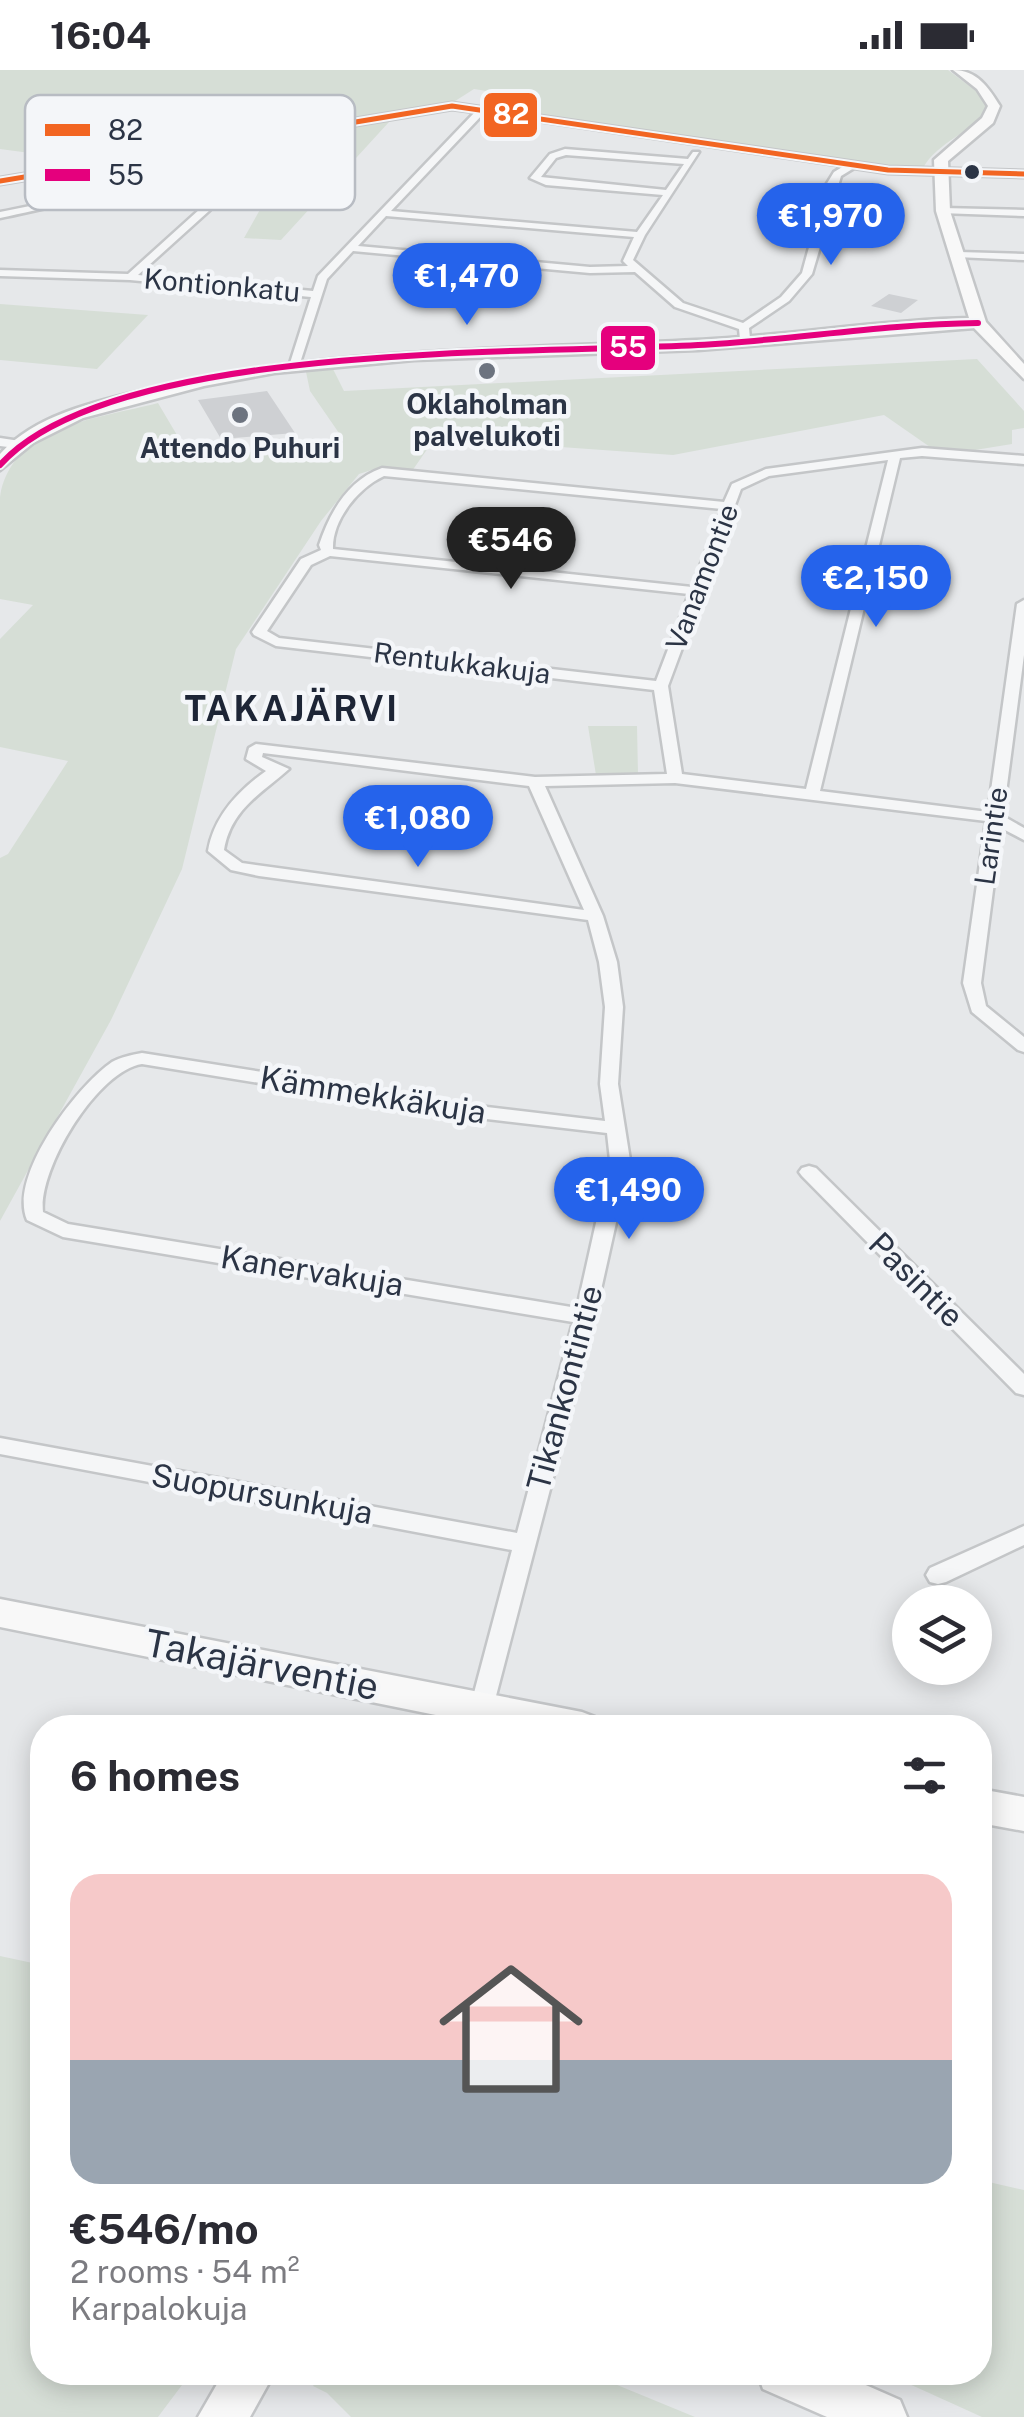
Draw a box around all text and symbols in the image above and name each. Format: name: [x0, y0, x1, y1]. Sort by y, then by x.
text: 16:04: [50, 13, 151, 58]
line badge: 82: [482, 91, 539, 139]
legend: [25, 95, 355, 210]
text: 82: [493, 97, 529, 130]
text: 82: [108, 113, 143, 146]
text: 55: [108, 158, 144, 191]
unlabelled marker: [962, 162, 982, 182]
pin: €1,970: [750, 183, 912, 268]
text: €1,970: [779, 197, 883, 234]
pin: €1,470: [386, 243, 548, 328]
text: €1,470: [415, 257, 519, 294]
street label: Kontionkatu: [143, 261, 302, 308]
line badge: 55: [599, 324, 657, 372]
text: 55: [609, 330, 647, 363]
marker: Oklaholman palvelukoti: [476, 360, 498, 382]
place label: Oklaholman palvelukoti: [406, 387, 568, 452]
marker: Attendo Puhuri: [229, 404, 251, 426]
place label: Attendo Puhuri: [140, 431, 340, 464]
street label: Vanamontie: [659, 499, 745, 655]
pin: €546: [452, 507, 570, 592]
text: €546: [469, 521, 553, 558]
pin: €2,150: [795, 545, 957, 630]
text: €2,150: [823, 559, 929, 596]
street label: Rentukkakuja: [372, 635, 552, 690]
district label: TAKAJÄRVI: [185, 687, 399, 729]
pin: €1,080: [337, 785, 499, 870]
street label: Larintie: [967, 785, 1014, 887]
text: €1,080: [365, 799, 471, 836]
street label: Kämmekkäkuja: [257, 1058, 489, 1131]
pin: €1,490: [548, 1157, 710, 1242]
text: €1,490: [576, 1171, 682, 1208]
street label: Pasintie: [861, 1225, 971, 1335]
street label: Kanervakuja: [218, 1238, 406, 1303]
street label: Tikankontintie: [519, 1281, 610, 1494]
street label: Suopursunkuja: [149, 1456, 376, 1531]
map controls: [892, 1585, 992, 1685]
button: layers: [892, 1585, 992, 1685]
street label: Takajärventie: [142, 1620, 383, 1709]
icon: filters: [897, 1748, 952, 1803]
text: 6 homes: [70, 1751, 240, 1800]
icon: home: [421, 1939, 601, 2119]
text: €546/mo: [70, 2204, 259, 2253]
text: 2 rooms · 54 m²: [70, 2253, 299, 2290]
text: Karpalokuja: [70, 2290, 248, 2327]

